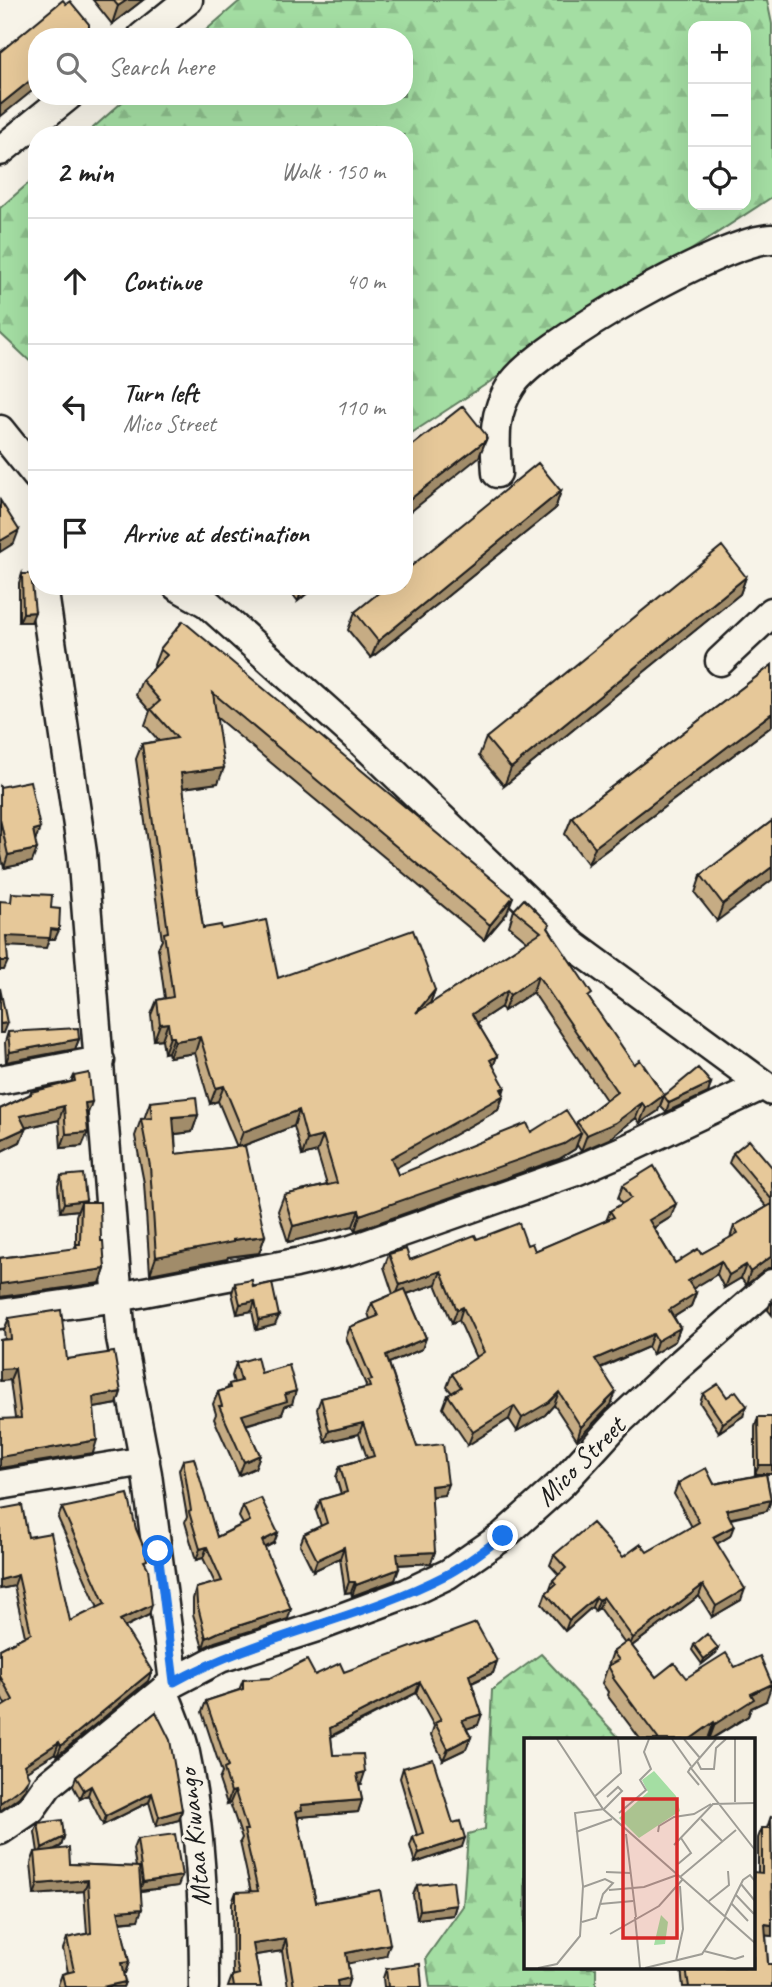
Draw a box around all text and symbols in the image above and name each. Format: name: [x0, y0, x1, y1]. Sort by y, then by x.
map controls: [688, 21, 751, 210]
button: +: [688, 21, 751, 84]
search box: [28, 28, 413, 105]
icon: search: [52, 48, 90, 86]
text: Search here: [108, 50, 214, 83]
button: −: [688, 84, 751, 147]
button: locate: [688, 147, 751, 210]
text: 2 min: [56, 153, 113, 191]
text: Walk · 150 m: [281, 157, 385, 186]
icon: ahead: [56, 262, 94, 300]
text: Continue: [123, 265, 201, 298]
text: 40 m: [346, 267, 385, 296]
text: Turn left: [123, 376, 198, 409]
icon: left: [56, 388, 94, 426]
text: 110 m: [336, 393, 385, 422]
text: Mico Street: [123, 409, 216, 438]
icon: arrive: [56, 514, 94, 552]
text: Arrive at destination: [123, 517, 309, 550]
street label: Mico Street: [528, 1407, 634, 1513]
route end: [487, 1520, 518, 1551]
route start: [142, 1535, 173, 1566]
inset map: [524, 1738, 754, 1969]
street label: Mtaa Kiwango: [169, 1764, 219, 1909]

